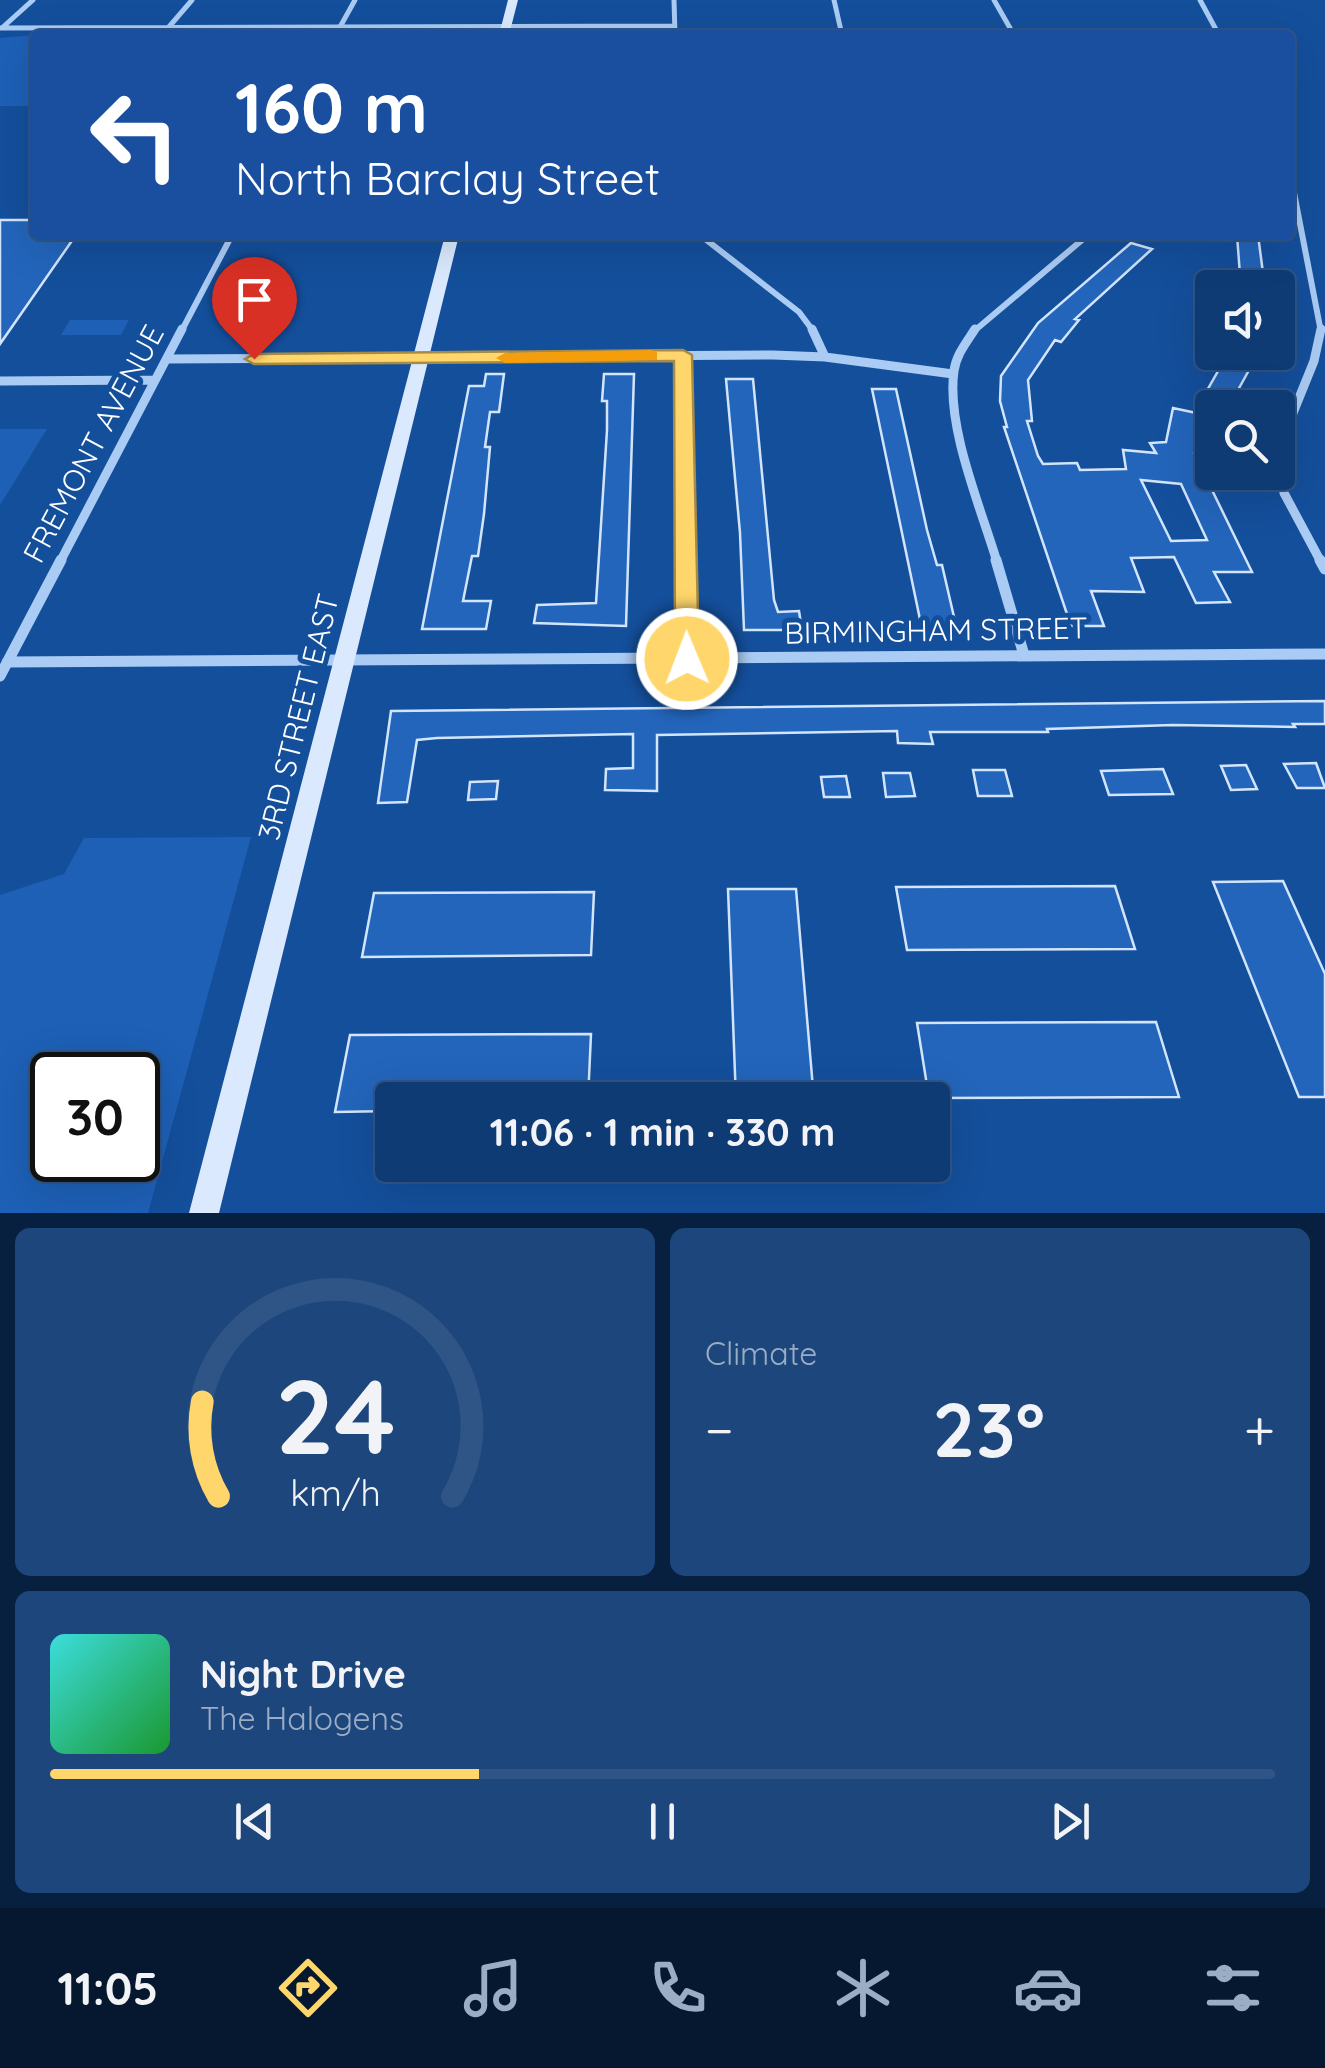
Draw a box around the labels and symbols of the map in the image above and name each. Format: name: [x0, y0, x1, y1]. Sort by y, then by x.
pin: [212, 257, 297, 360]
street label: FREMONT AVENUE: [14, 318, 172, 569]
street label: 3RD STREET EAST: [249, 590, 347, 844]
position arrow: [635, 607, 739, 711]
street label: BIRMINGHAM STREET: [784, 608, 1088, 652]
speed limit sign: 30: [30, 1052, 160, 1182]

